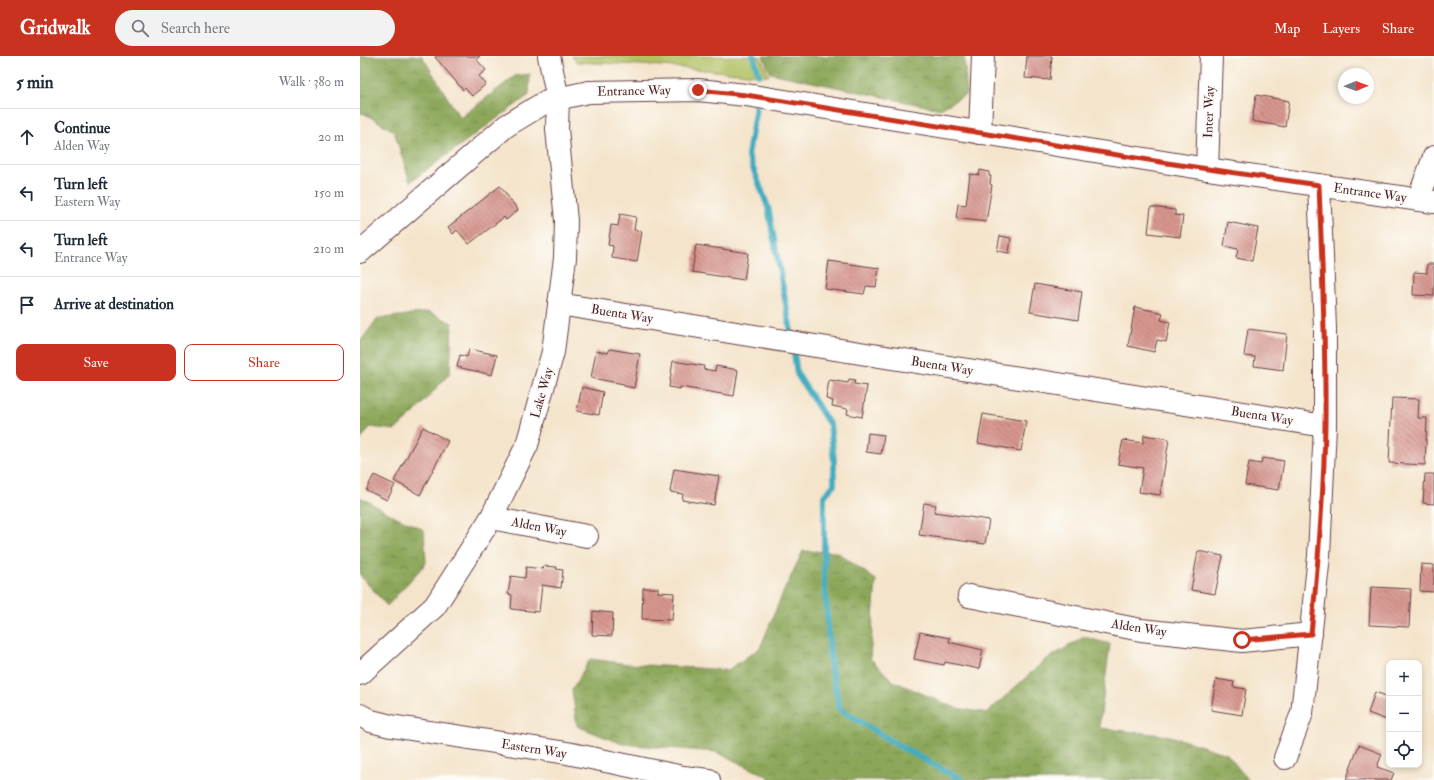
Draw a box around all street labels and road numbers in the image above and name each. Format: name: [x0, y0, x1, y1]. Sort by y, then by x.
street label: Entrance Way: [597, 82, 671, 101]
street label: Inter Way: [1200, 85, 1219, 138]
street label: Entrance Way: [1332, 180, 1408, 207]
street label: Buenta Way: [590, 301, 654, 328]
street label: Buenta Way: [910, 353, 974, 380]
street label: Lake Way: [527, 366, 558, 420]
street label: Buenta Way: [1230, 403, 1294, 430]
street label: Alden Way: [509, 514, 568, 541]
street label: Alden Way: [1109, 616, 1168, 641]
street label: Eastern Way: [500, 736, 568, 763]

